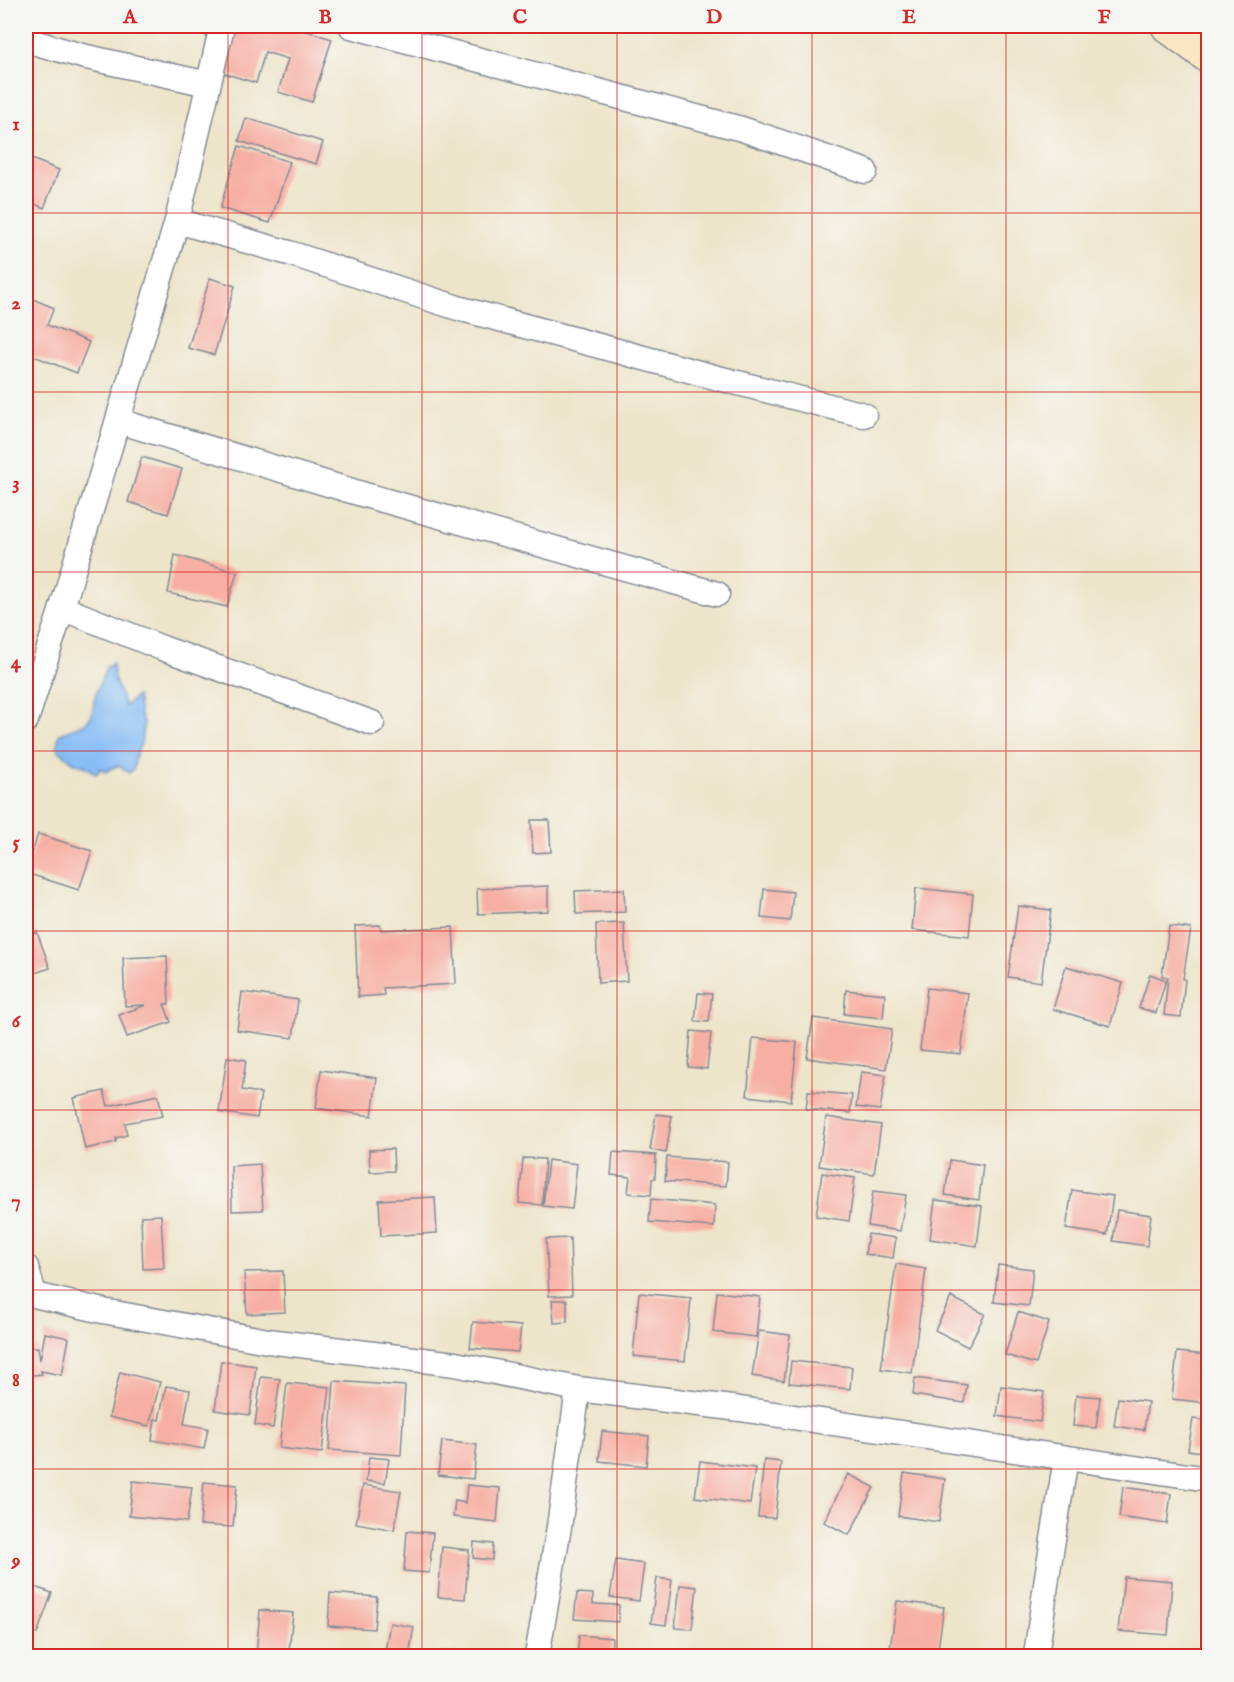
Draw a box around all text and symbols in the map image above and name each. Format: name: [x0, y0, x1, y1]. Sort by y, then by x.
text: A: [122, 5, 138, 30]
text: B: [318, 5, 332, 30]
text: C: [513, 5, 527, 30]
text: D: [706, 5, 722, 30]
text: E: [902, 5, 916, 30]
text: F: [1098, 5, 1111, 30]
text: 1: [12, 112, 20, 137]
text: 2: [11, 291, 21, 316]
text: 3: [12, 471, 20, 496]
text: 4: [11, 650, 22, 675]
text: 5: [12, 830, 20, 855]
text: 6: [12, 1009, 22, 1034]
text: 7: [11, 1189, 21, 1214]
text: 8: [12, 1368, 20, 1393]
text: 9: [11, 1548, 21, 1573]

